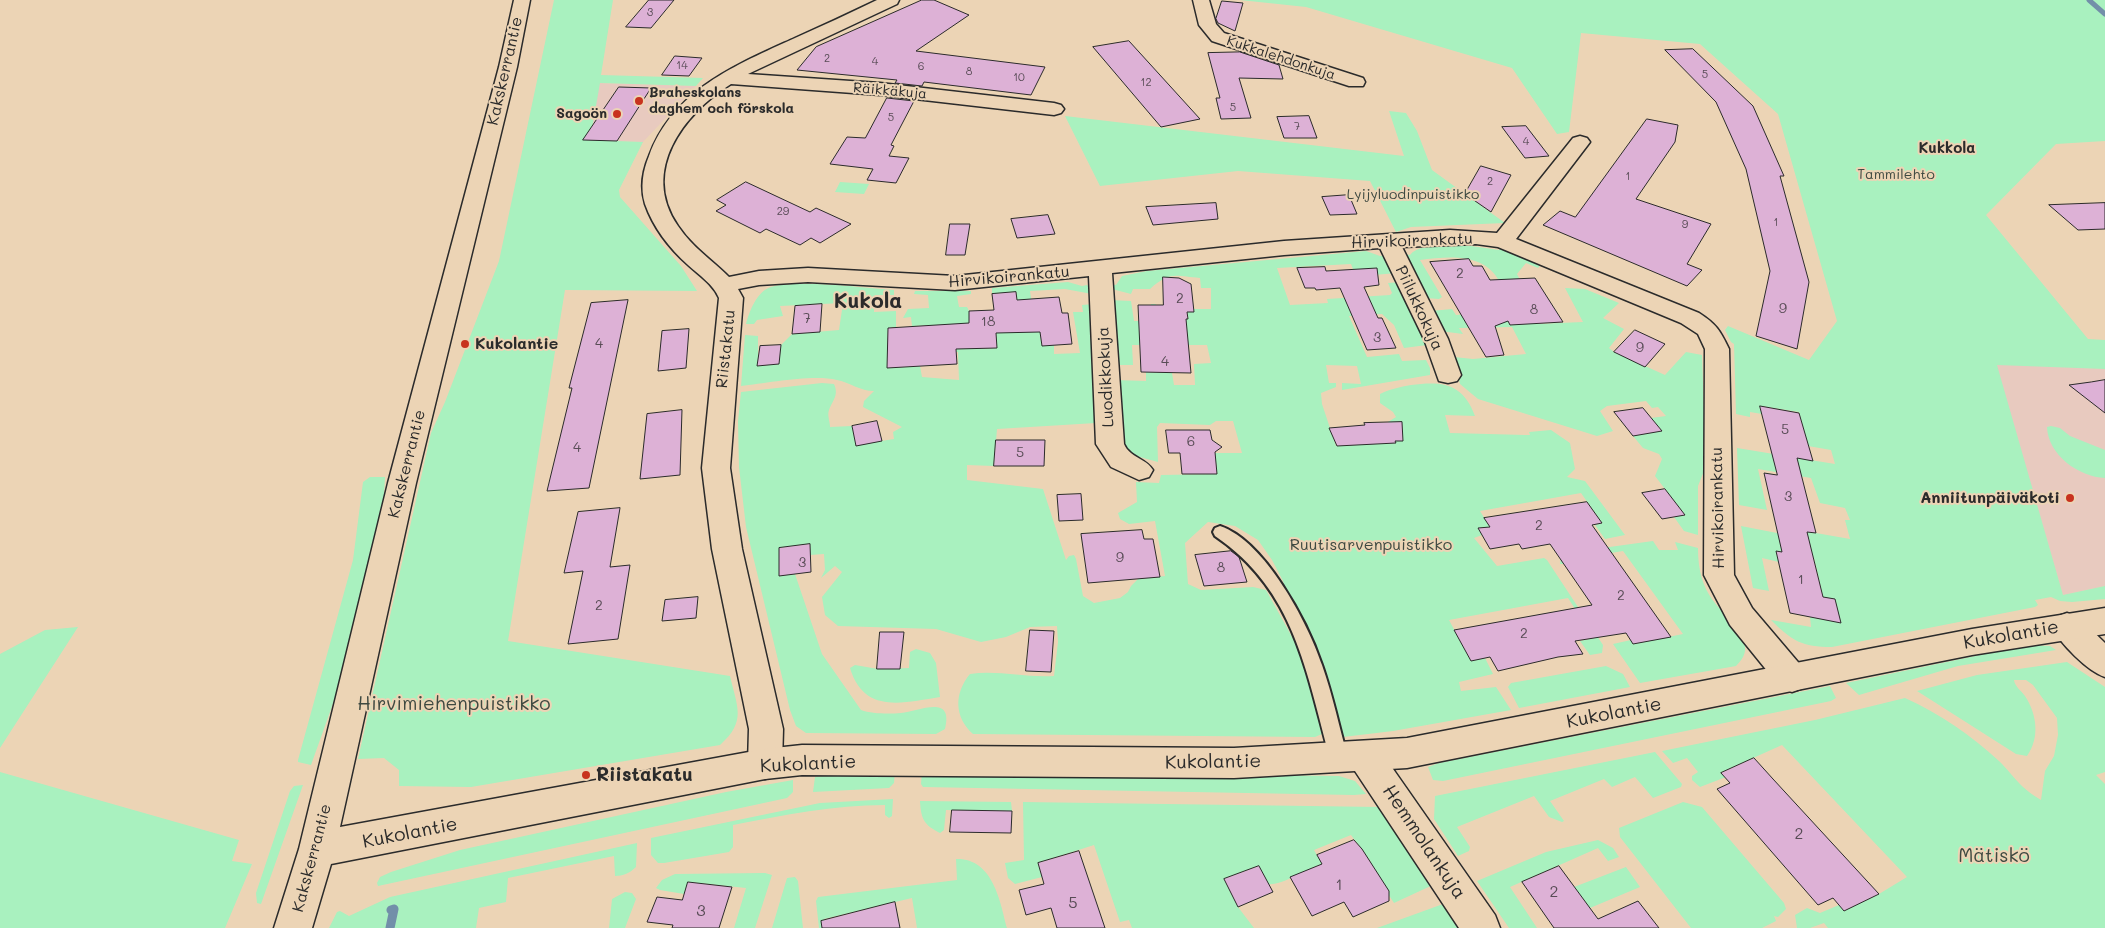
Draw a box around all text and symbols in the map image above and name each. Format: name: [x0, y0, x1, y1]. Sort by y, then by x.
house number: 3: [647, 6, 653, 20]
street label: Kakskerrantie: [483, 15, 527, 127]
street label: Kukkalehdonkuja: [1225, 33, 1337, 83]
house number: 2: [824, 52, 830, 66]
house number: 4: [872, 55, 878, 69]
house number: 14: [676, 59, 688, 73]
house number: 6: [918, 60, 924, 74]
house number: 8: [966, 65, 972, 79]
house number: 5: [1702, 68, 1708, 82]
house number: 10: [1013, 71, 1025, 85]
house number: 12: [1140, 76, 1152, 90]
street label: Räikkäkuja: [852, 79, 928, 103]
place label: Braheskolans daghem och förskola: [649, 85, 794, 118]
marker: Braheskolans daghem och förskola: [633, 95, 645, 107]
house number: 5: [1230, 101, 1236, 115]
place label: Sagoön: [556, 106, 607, 122]
marker: Sagoön: [611, 108, 623, 120]
house number: 5: [888, 111, 894, 125]
house number: 7: [1294, 120, 1300, 134]
house number: 4: [1523, 135, 1529, 149]
district label: Kukkola: [1919, 139, 1975, 157]
park label: Tammilehto: [1857, 167, 1935, 183]
house number: 1: [1626, 170, 1630, 184]
house number: 2: [1487, 175, 1493, 189]
park label: Lyijyluodinpuistikko: [1347, 187, 1479, 203]
house number: 29: [777, 205, 789, 219]
house number: 1: [1774, 216, 1778, 230]
house number: 9: [1682, 218, 1688, 232]
street label: Hirvikoirankatu: [1351, 229, 1473, 253]
street label: Hirvikoirankatu: [948, 262, 1070, 292]
street label: Piilukkokuja: [1391, 263, 1447, 353]
house number: 2: [1456, 266, 1464, 282]
district label: Kukola: [834, 289, 902, 315]
house number: 2: [1176, 291, 1184, 307]
house number: 9: [1779, 301, 1787, 317]
house number: 8: [1530, 302, 1538, 318]
street label: Riistakatu: [712, 309, 740, 389]
house number: 7: [803, 311, 811, 327]
house number: 18: [981, 314, 995, 330]
street label: Luodikkokuja: [1094, 326, 1118, 428]
house number: 3: [1373, 330, 1381, 346]
place label: Kukolantie: [475, 334, 558, 354]
house number: 4: [595, 336, 603, 352]
marker: Kukolantie: [459, 338, 471, 350]
house number: 9: [1636, 340, 1644, 356]
house number: 4: [1161, 354, 1169, 370]
street label: Kakskerrantie: [384, 408, 430, 520]
house number: 5: [1781, 422, 1789, 438]
house number: 6: [1187, 434, 1195, 450]
house number: 4: [573, 440, 581, 456]
house number: 5: [1016, 445, 1024, 461]
street label: Hirvikoirankatu: [1707, 447, 1729, 569]
place label: Anniitunpäiväkoti: [1920, 488, 2060, 508]
house number: 3: [1784, 489, 1792, 505]
marker: Anniitunpäiväkoti: [2064, 492, 2076, 504]
house number: 2: [1535, 518, 1543, 534]
park label: Ruutisarvenpuistikko: [1290, 535, 1452, 555]
house number: 9: [1116, 550, 1124, 566]
house number: 3: [798, 555, 806, 571]
house number: 8: [1217, 560, 1225, 576]
house number: 1: [1798, 572, 1804, 588]
house number: 2: [1617, 588, 1625, 604]
house number: 2: [595, 598, 603, 614]
street label: Kukolantie: [1962, 615, 2060, 655]
house number: 2: [1520, 626, 1528, 642]
park label: Hirvimiehenpuistikko: [357, 693, 551, 715]
street label: Kukolantie: [1565, 693, 1663, 733]
street label: Kukolantie: [759, 750, 857, 778]
street label: Kukolantie: [1165, 750, 1261, 774]
place label: Riistakatu: [596, 764, 693, 786]
marker: Riistakatu: [580, 769, 592, 781]
street label: Hemmolankuja: [1377, 781, 1471, 903]
street label: Kakskerrantie: [288, 802, 336, 914]
street label: Kukolantie: [361, 813, 459, 853]
house number: 2: [1795, 824, 1803, 844]
park label: Mätiskö: [1958, 845, 2030, 867]
house number: 1: [1335, 875, 1343, 895]
house number: 2: [1550, 882, 1558, 902]
house number: 5: [1068, 893, 1078, 913]
house number: 3: [696, 901, 706, 921]

